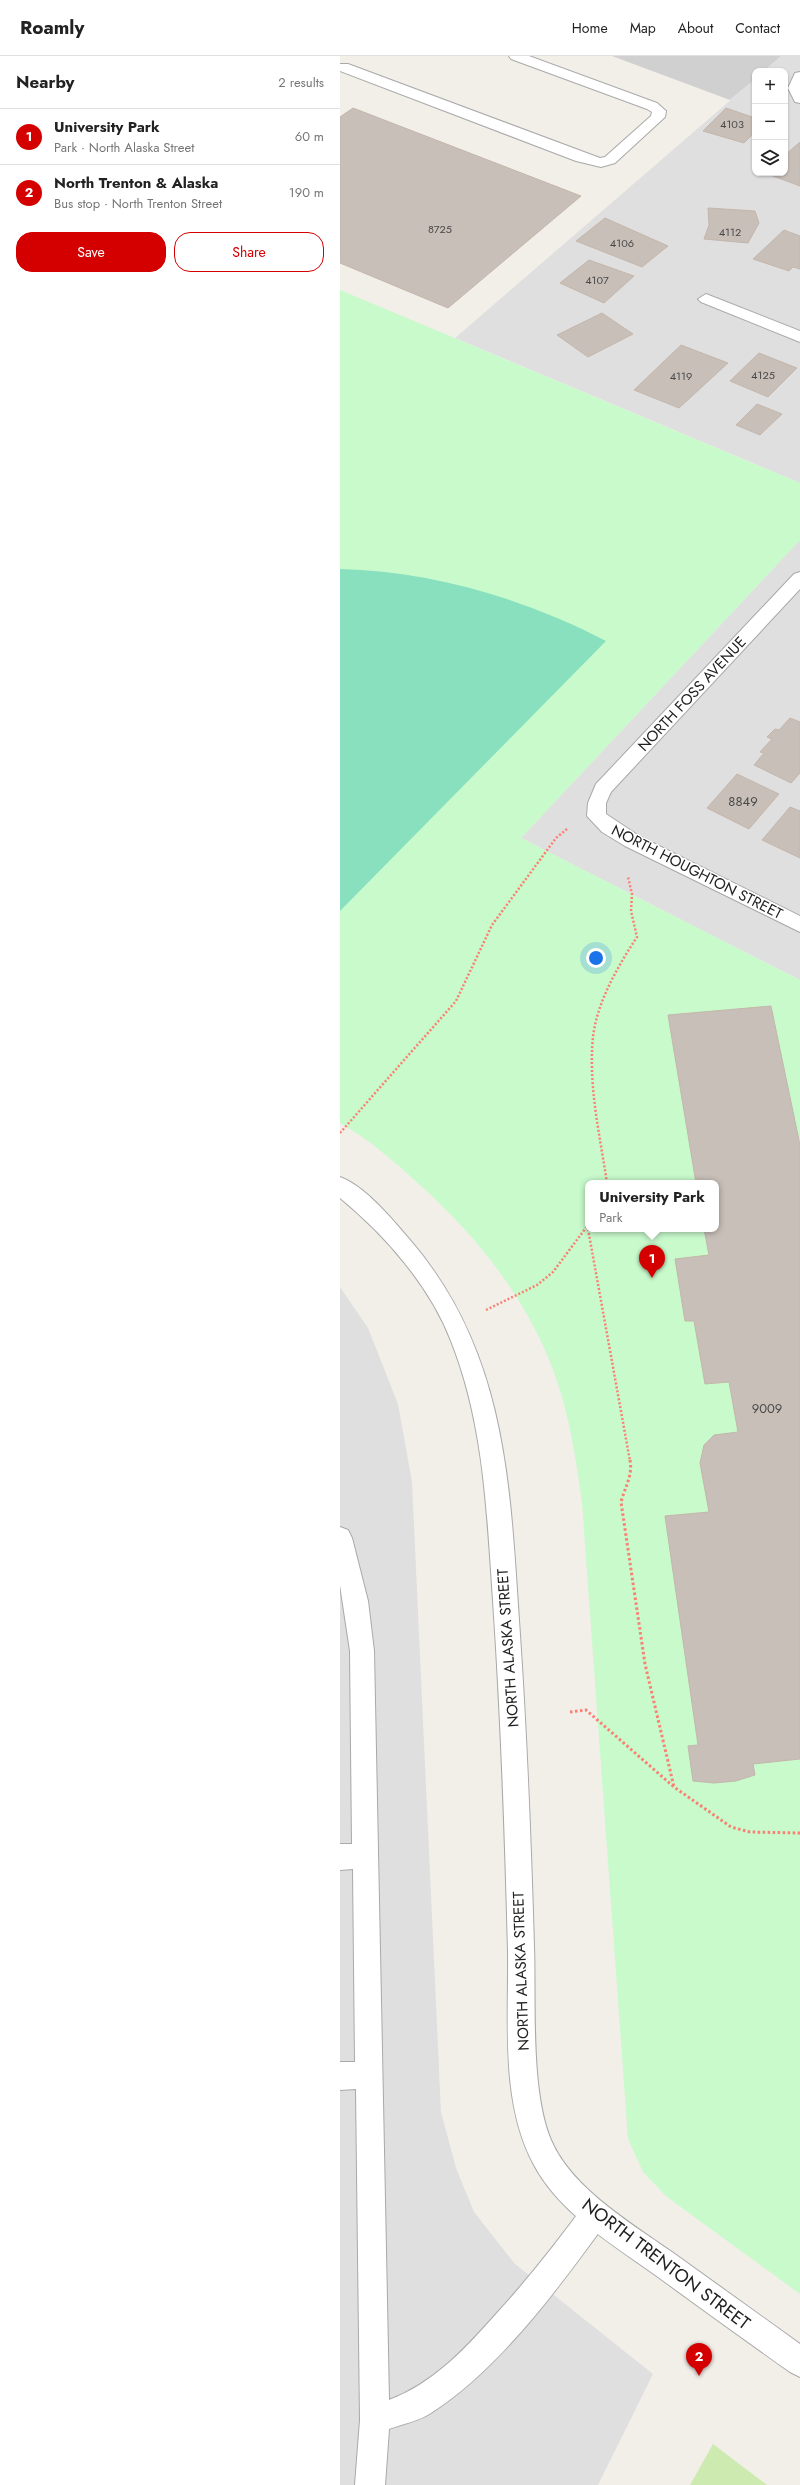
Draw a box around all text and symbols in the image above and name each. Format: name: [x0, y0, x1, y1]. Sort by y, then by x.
text: Roamly: [20, 14, 84, 41]
text: Home: [572, 18, 608, 38]
text: Map: [630, 18, 656, 38]
text: About: [678, 18, 713, 38]
text: Contact: [735, 18, 780, 38]
map controls: [752, 68, 788, 176]
button: +: [752, 68, 788, 104]
text: Nearby: [16, 70, 74, 94]
text: 2 results: [278, 73, 324, 92]
button: −: [752, 104, 788, 140]
text: University Park: [54, 116, 160, 138]
house number: 4103: [720, 116, 744, 132]
text: 1: [26, 127, 32, 146]
text: 60 m: [295, 127, 324, 146]
text: Park · North Alaska Street: [54, 138, 194, 157]
button: layers: [752, 140, 788, 176]
text: North Trenton & Alaska: [54, 172, 218, 194]
text: 2: [25, 183, 33, 202]
text: 190 m: [289, 183, 324, 202]
text: Bus stop · North Trenton Street: [54, 194, 222, 213]
house number: 8725: [428, 221, 452, 237]
house number: 4112: [719, 224, 741, 240]
button: Save: [16, 232, 166, 272]
button: Share: [174, 232, 324, 272]
house number: 4106: [610, 235, 634, 251]
house number: 4107: [585, 272, 609, 288]
house number: 4125: [751, 367, 775, 383]
house number: 4119: [670, 368, 692, 384]
street label: NORTH FOSS AVENUE: [633, 632, 751, 756]
house number: 8849: [728, 792, 758, 811]
street label: NORTH HOUGHTON STREET: [608, 819, 787, 925]
your location: [586, 948, 606, 968]
popup: [585, 1180, 719, 1232]
text: University Park: [599, 1186, 705, 1208]
text: Park: [599, 1208, 622, 1227]
pin: 1: [639, 1245, 665, 1278]
house number: 9009: [752, 1399, 782, 1418]
street label: NORTH ALASKA STREET: [491, 1568, 525, 1728]
street label: NORTH ALASKA STREET: [507, 1891, 535, 2051]
street label: NORTH TRENTON STREET: [576, 2192, 756, 2336]
pin: 2: [686, 2343, 712, 2376]

